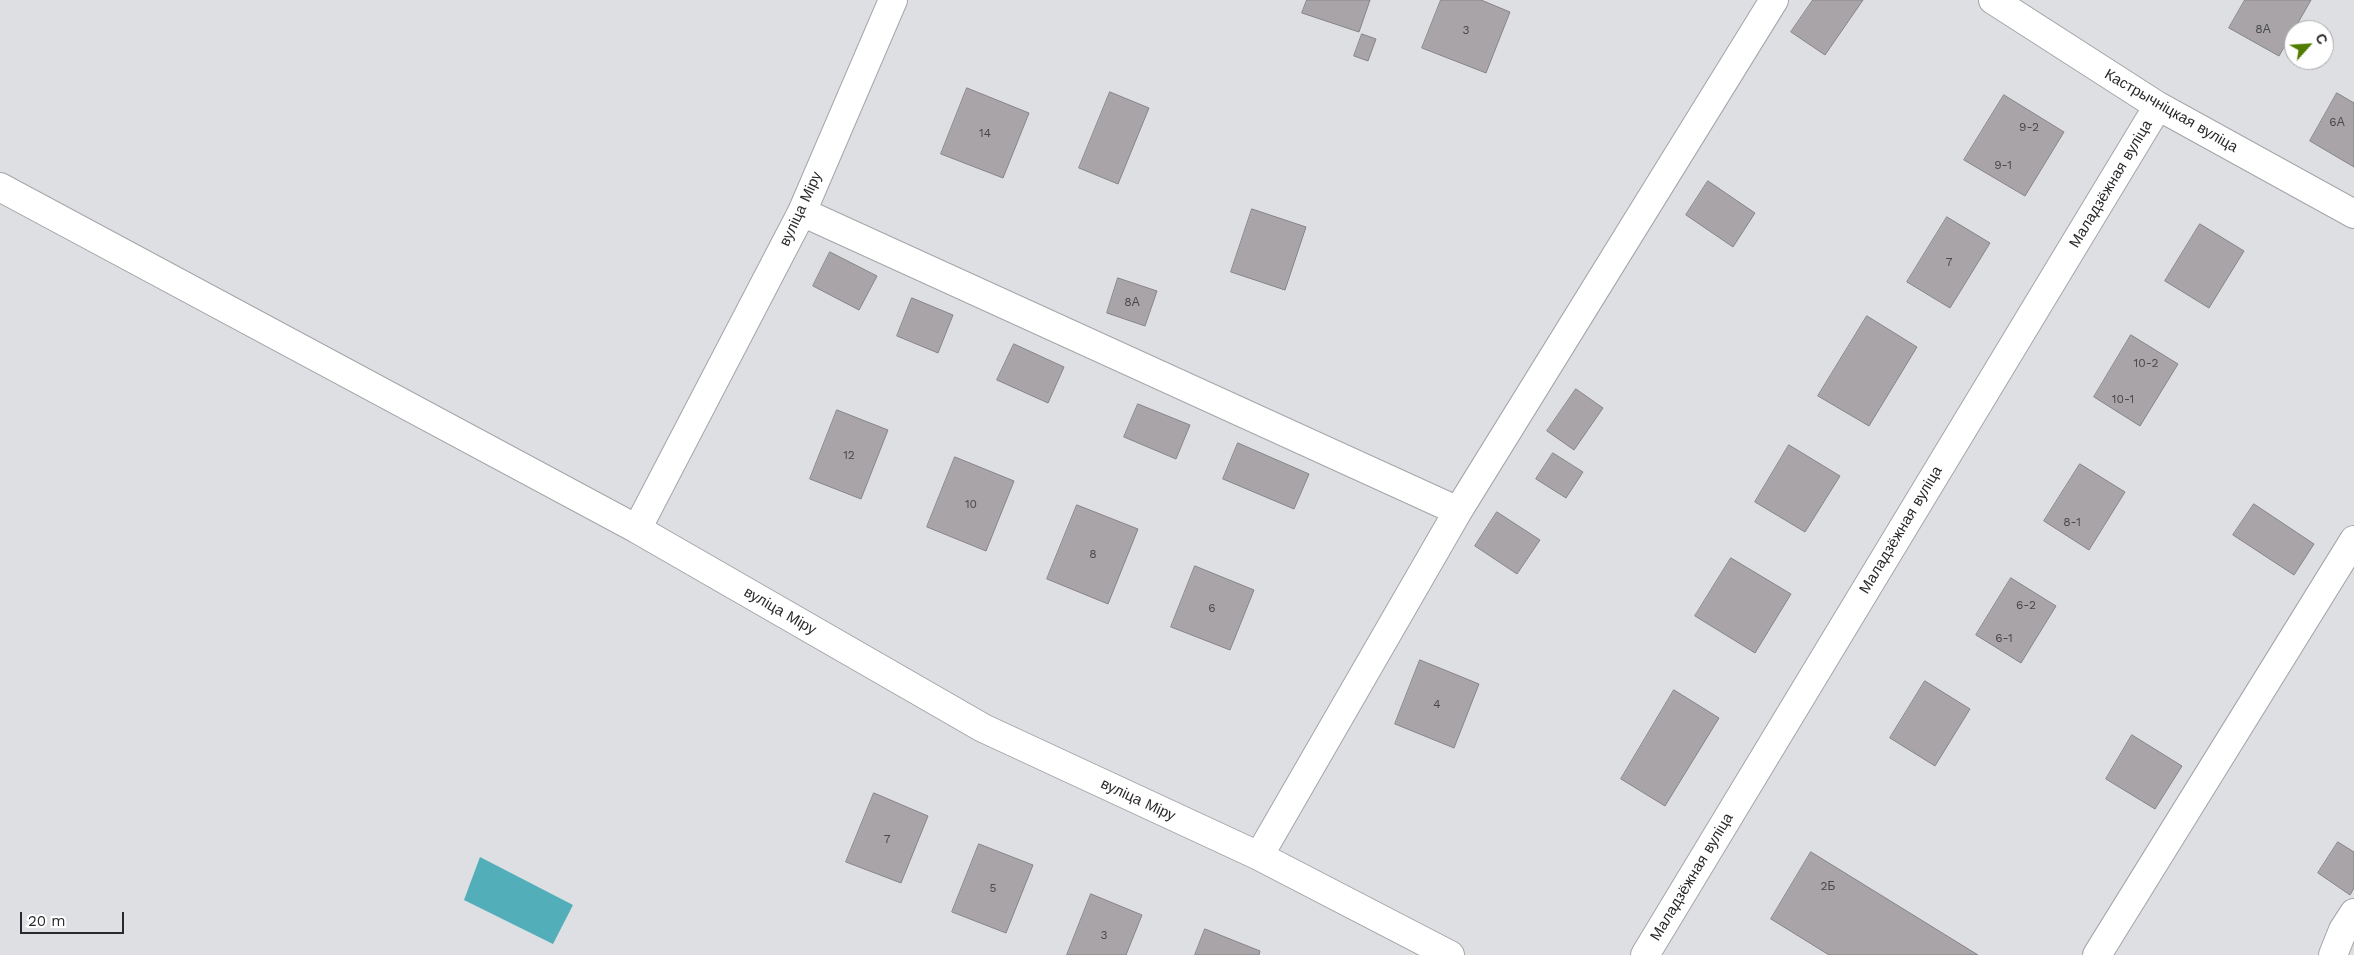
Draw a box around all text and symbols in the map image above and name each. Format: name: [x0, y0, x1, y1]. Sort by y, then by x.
north arrow: [2284, 20, 2334, 70]
house number: 8А: [2255, 22, 2271, 36]
house number: 3: [1463, 23, 1469, 37]
text: С: [2312, 31, 2331, 47]
street label: Кастрычніцкая вуліца: [2101, 65, 2241, 157]
house number: 6А: [2329, 115, 2345, 129]
street label: Маладзёжная вуліца: [2066, 117, 2156, 251]
house number: 9-2: [2019, 120, 2039, 134]
house number: 14: [979, 126, 991, 140]
house number: 9-1: [1994, 158, 2012, 172]
street label: вуліца Міру: [776, 169, 826, 249]
house number: 7: [1946, 255, 1952, 269]
house number: 8А: [1124, 295, 1140, 309]
house number: 10-2: [2134, 356, 2158, 370]
house number: 10-1: [2112, 392, 2134, 406]
house number: 12: [843, 448, 855, 462]
street label: Маладзёжная вуліца: [1856, 463, 1946, 597]
house number: 10: [965, 497, 977, 511]
house number: 8-1: [2063, 515, 2081, 529]
house number: 8: [1089, 547, 1097, 561]
street label: вуліца Міру: [741, 583, 819, 639]
house number: 6-2: [2016, 598, 2036, 612]
house number: 6: [1208, 601, 1216, 615]
house number: 6-1: [1995, 631, 2013, 645]
house number: 4: [1433, 697, 1441, 711]
street label: вуліца Міру: [1098, 775, 1178, 825]
street label: Маладзёжная вуліца: [1647, 810, 1737, 944]
house number: 7: [884, 832, 890, 846]
house number: 2Б: [1821, 879, 1835, 893]
house number: 5: [990, 881, 996, 895]
scale bar: [22, 902, 126, 934]
text: 20 m: [28, 912, 66, 930]
house number: 3: [1101, 928, 1107, 942]

